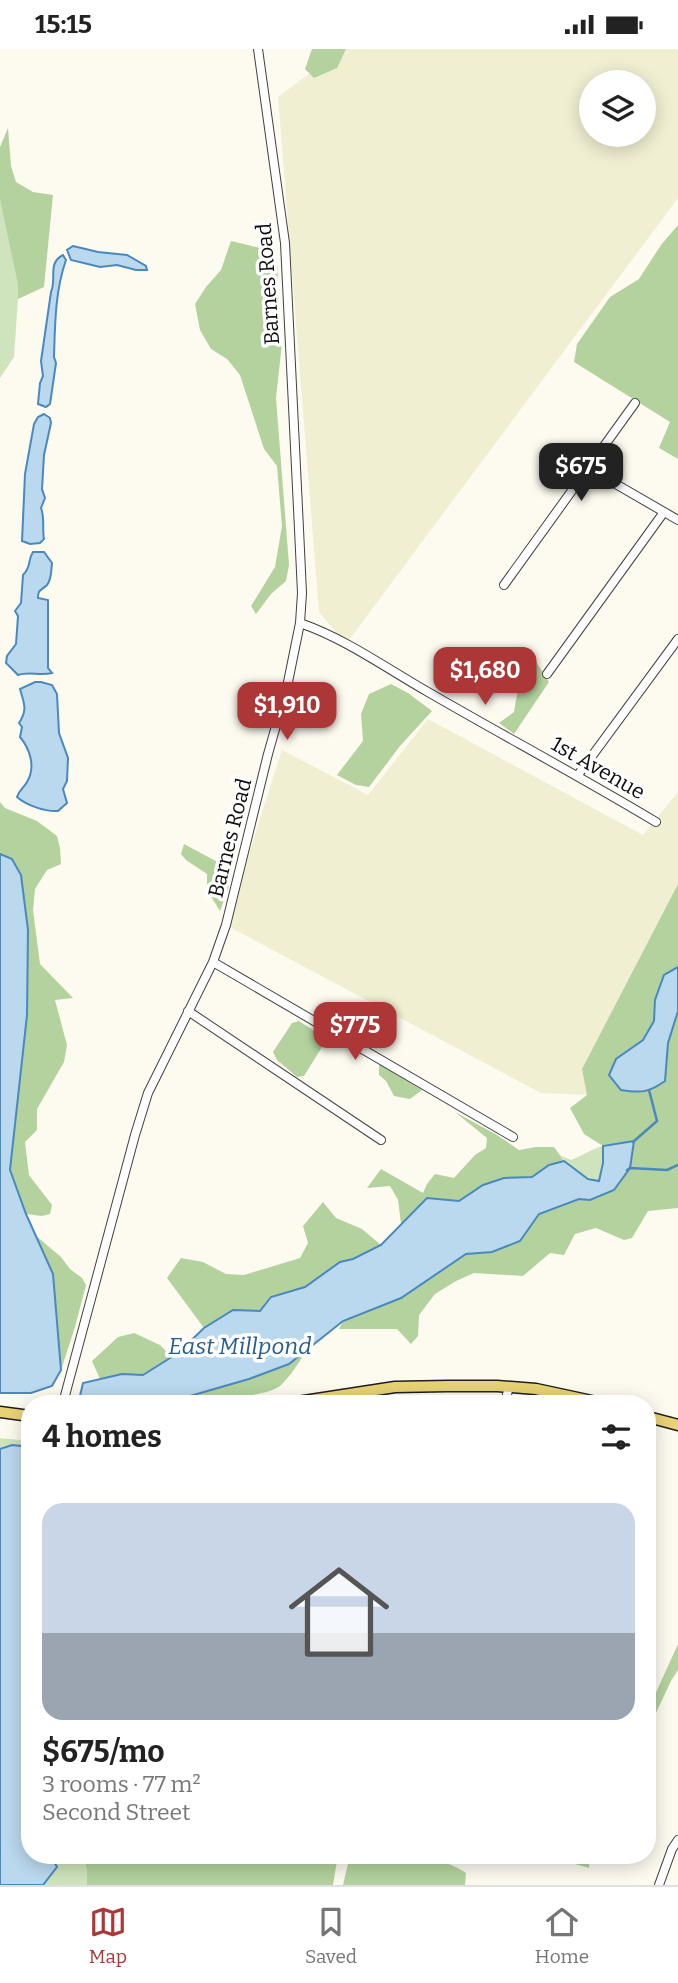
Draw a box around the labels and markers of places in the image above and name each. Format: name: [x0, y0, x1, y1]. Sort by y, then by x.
pin: $675: [540, 443, 622, 503]
pin: $1,680: [428, 647, 542, 707]
pin: $1,910: [230, 683, 344, 742]
pin: $775: [314, 1003, 396, 1062]

